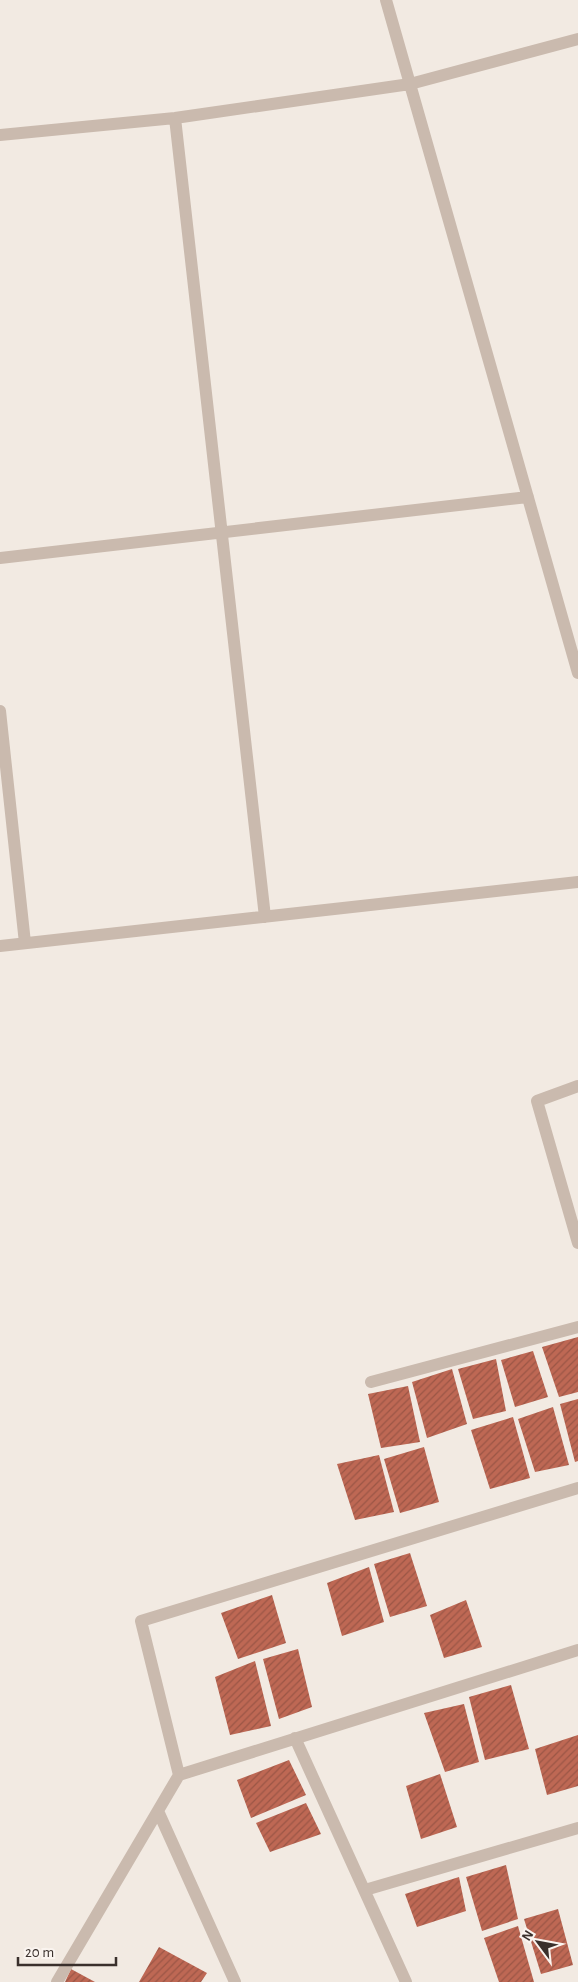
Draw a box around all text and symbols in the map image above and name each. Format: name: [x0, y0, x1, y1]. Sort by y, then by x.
north arrow: [513, 1917, 563, 1967]
text: N: [519, 1928, 536, 1943]
scale bar: [18, 1934, 115, 1966]
text: 20 m: [25, 1945, 54, 1960]

